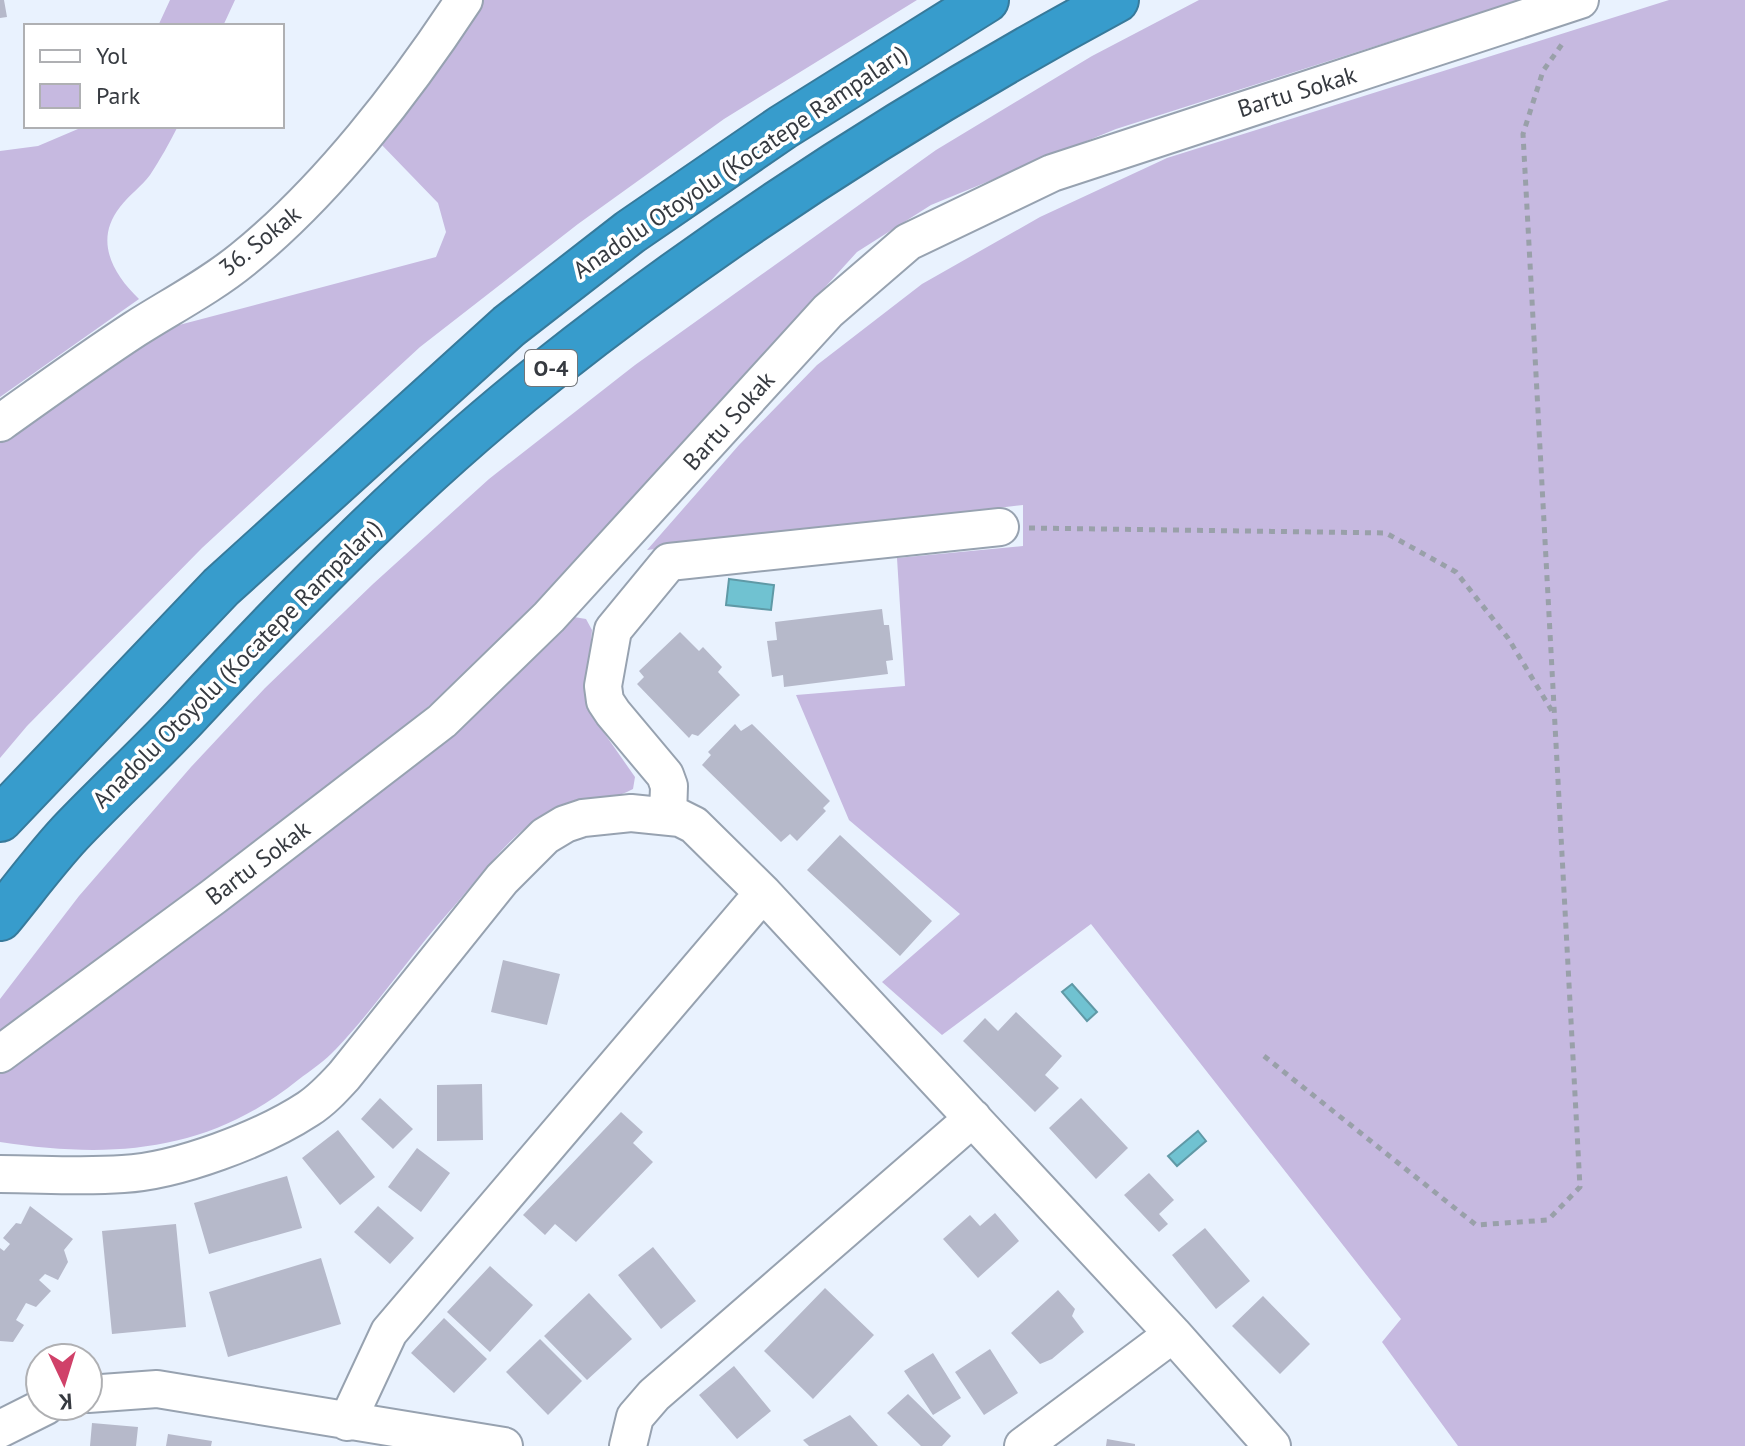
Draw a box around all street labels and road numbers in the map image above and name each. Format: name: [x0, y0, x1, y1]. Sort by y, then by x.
street label: Anadolu Otoyolu (Kocatepe Rampaları): [567, 38, 913, 285]
street label: Bartu Sokak: [1234, 59, 1361, 124]
street label: 36. Sokak: [212, 198, 307, 283]
road number: O-4: [525, 350, 577, 386]
street label: Bartu Sokak: [676, 364, 782, 477]
street label: Anadolu Otoyolu (Kocatepe Rampaları): [86, 513, 388, 815]
street label: Bartu Sokak: [199, 813, 316, 912]

